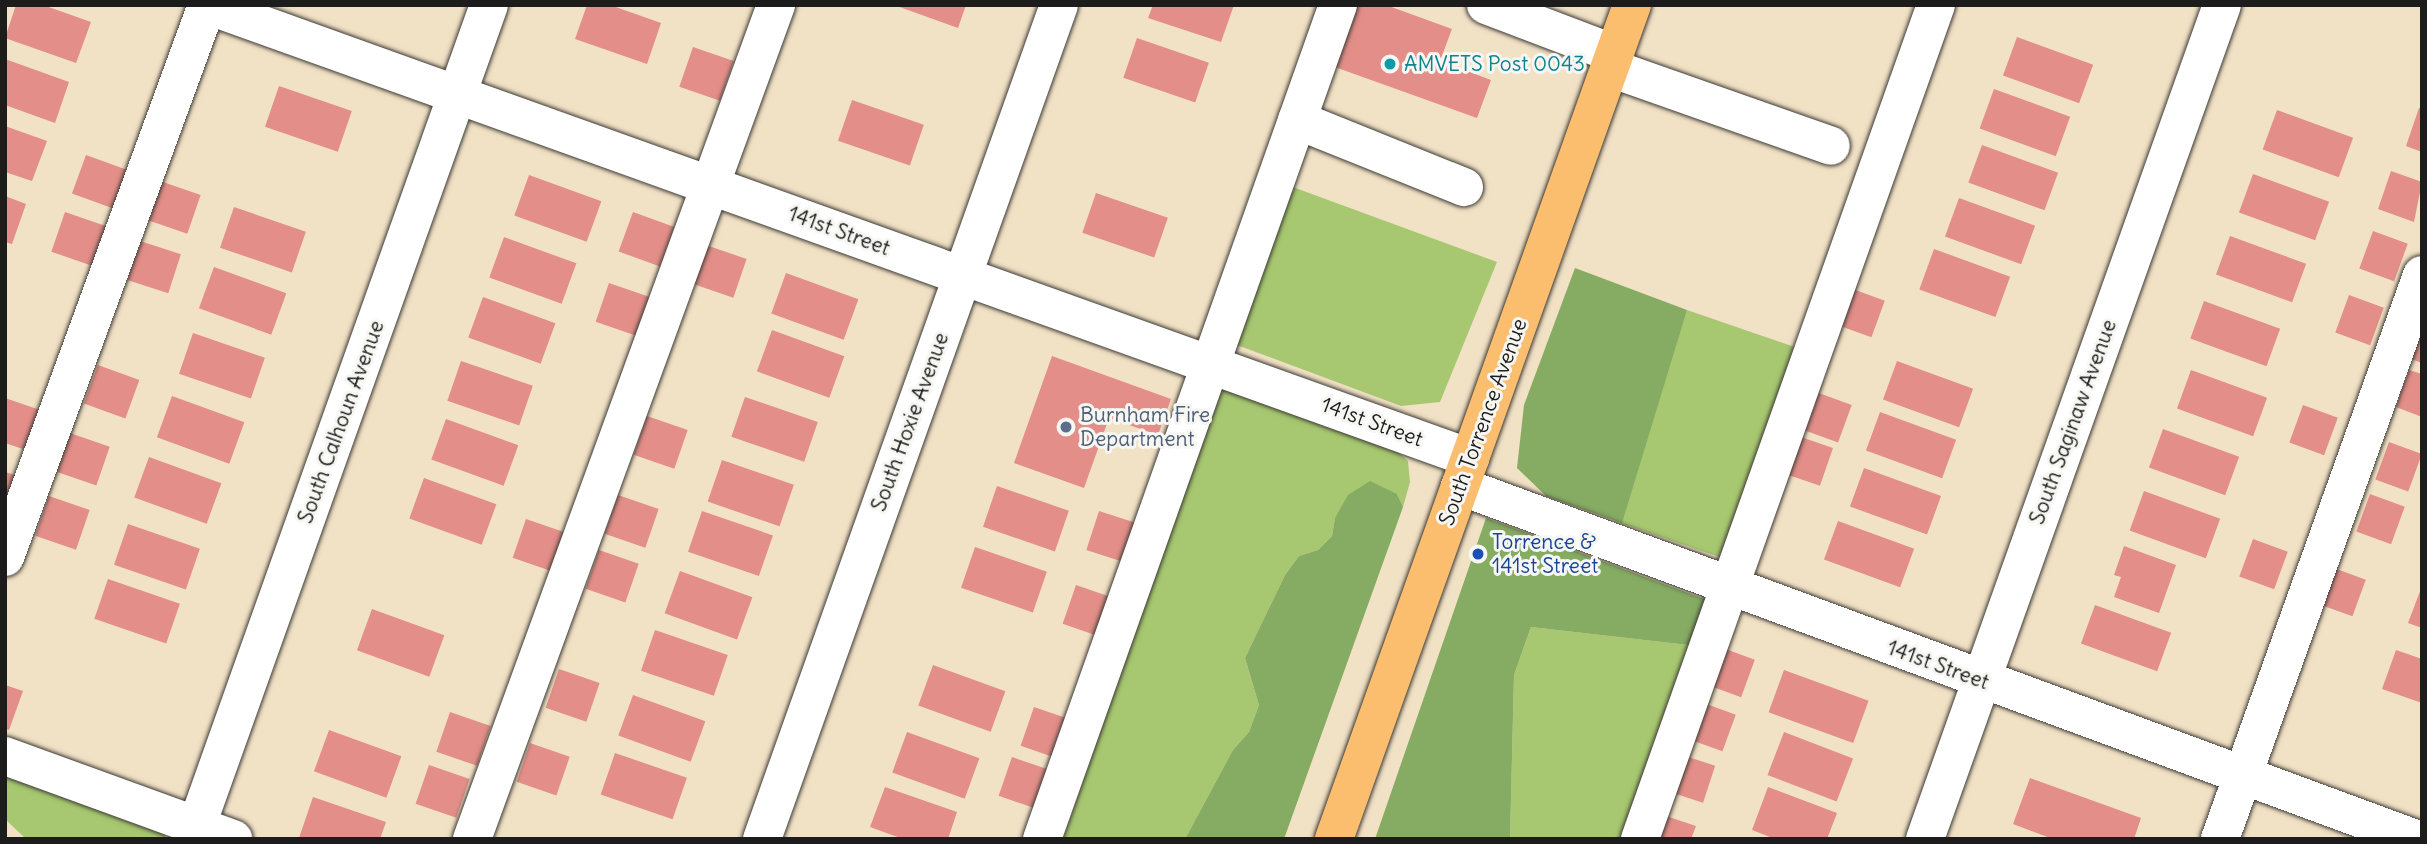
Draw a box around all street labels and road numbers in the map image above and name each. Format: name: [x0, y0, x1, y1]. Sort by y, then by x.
street label: 141st Street: [785, 201, 893, 261]
street label: South Torrence Avenue: [1434, 315, 1532, 529]
street label: South Saginaw Avenue: [2024, 316, 2122, 528]
street label: South Calhoun Avenue: [293, 317, 389, 527]
street label: South Hoxie Avenue: [866, 329, 954, 515]
street label: 141st Street: [1318, 392, 1426, 452]
street label: 141st Street: [1884, 635, 1992, 695]

